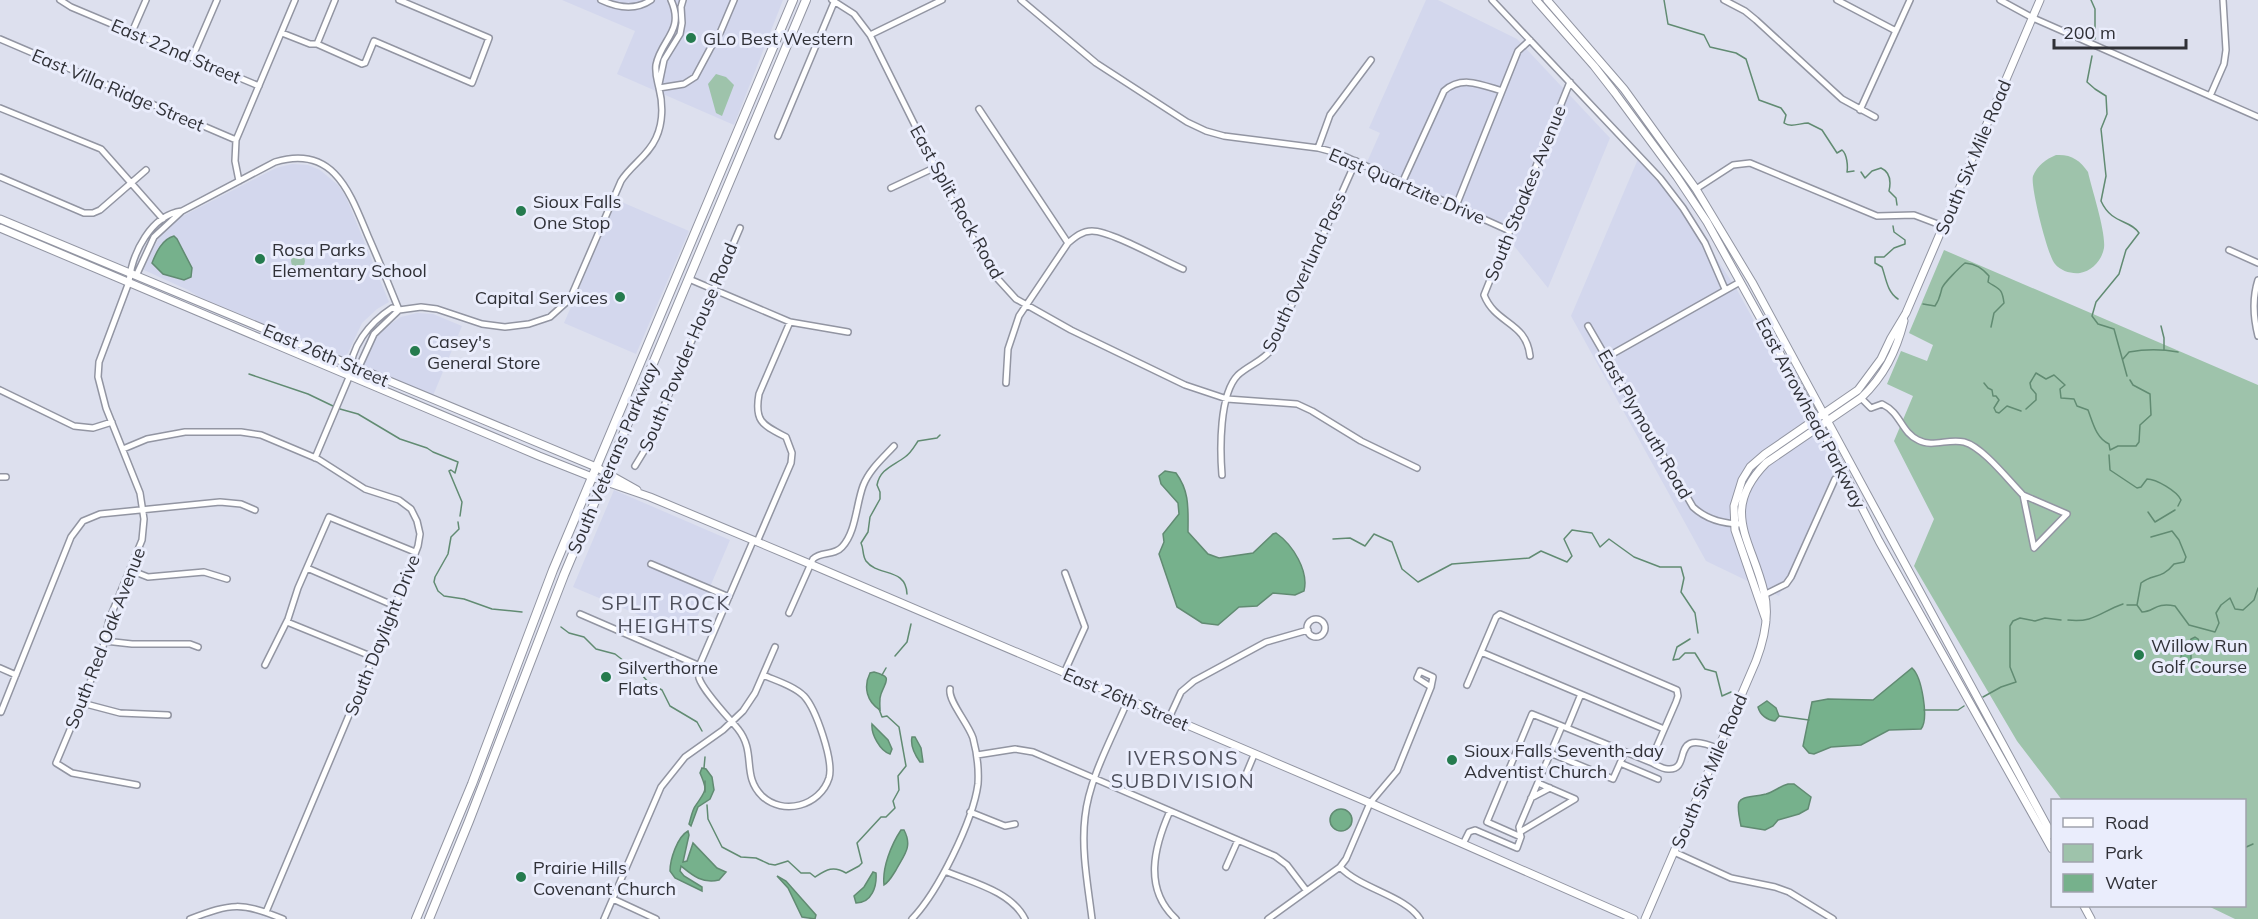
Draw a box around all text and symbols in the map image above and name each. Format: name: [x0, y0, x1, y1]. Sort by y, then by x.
scale bar: [2054, 12, 2186, 50]
street label: East 22nd Street: [108, 13, 244, 89]
text: 200 m: [2063, 21, 2116, 44]
place label: GLo Best Western: [703, 27, 853, 50]
marker: GLo Best Western: [684, 31, 698, 45]
street label: East Villa Ridge Street: [29, 43, 207, 137]
street label: South Six Mile Road: [1930, 76, 2016, 238]
street label: South Stoakes Avenue: [1479, 102, 1571, 284]
street label: East Split Rock Road: [905, 121, 1009, 283]
street label: East Quartzite Drive: [1326, 143, 1488, 229]
street label: South Overlund Pass: [1257, 188, 1351, 356]
place label: Sioux Falls One Stop: [533, 190, 622, 234]
marker: Sioux Falls One Stop: [514, 204, 528, 218]
place label: Rosa Parks Elementary School: [272, 238, 427, 282]
street label: South Powder House Road: [634, 239, 742, 455]
marker: Rosa Parks Elementary School: [253, 252, 267, 266]
place label: Capital Services: [475, 286, 608, 309]
marker: Capital Services: [613, 290, 627, 304]
street label: East Arrowhead Parkway: [1751, 314, 1871, 513]
street label: East 26th Street: [260, 318, 392, 392]
place label: Casey's General Store: [427, 330, 540, 374]
marker: Casey's General Store: [408, 344, 422, 358]
street label: East Plymouth Road: [1593, 345, 1697, 503]
street label: South Veterans Parkway: [562, 359, 664, 557]
street label: South Red Oak Avenue: [60, 544, 150, 732]
street label: South Daylight Drive: [339, 551, 425, 719]
district label: SPLIT ROCK HEIGHTS: [601, 590, 731, 638]
place label: Willow Run Golf Course: [2151, 634, 2248, 678]
marker: Willow Run Golf Course: [2132, 648, 2146, 662]
place label: Silverthorne Flats: [618, 656, 718, 700]
street label: East 26th Street: [1060, 662, 1192, 736]
marker: Silverthorne Flats: [599, 670, 613, 684]
street label: South Six Mile Road: [1666, 690, 1752, 852]
place label: Sioux Falls Seventh-day Adventist Church: [1464, 739, 1664, 783]
district label: IVERSONS SUBDIVISION: [1111, 745, 1255, 793]
marker: Sioux Falls Seventh-day Adventist Church: [1445, 753, 1459, 767]
legend: [2051, 799, 2246, 907]
text: Road: [2105, 811, 2149, 834]
text: Park: [2105, 841, 2144, 864]
place label: Prairie Hills Covenant Church: [533, 856, 676, 900]
marker: Prairie Hills Covenant Church: [514, 870, 528, 884]
text: Water: [2105, 871, 2158, 894]

